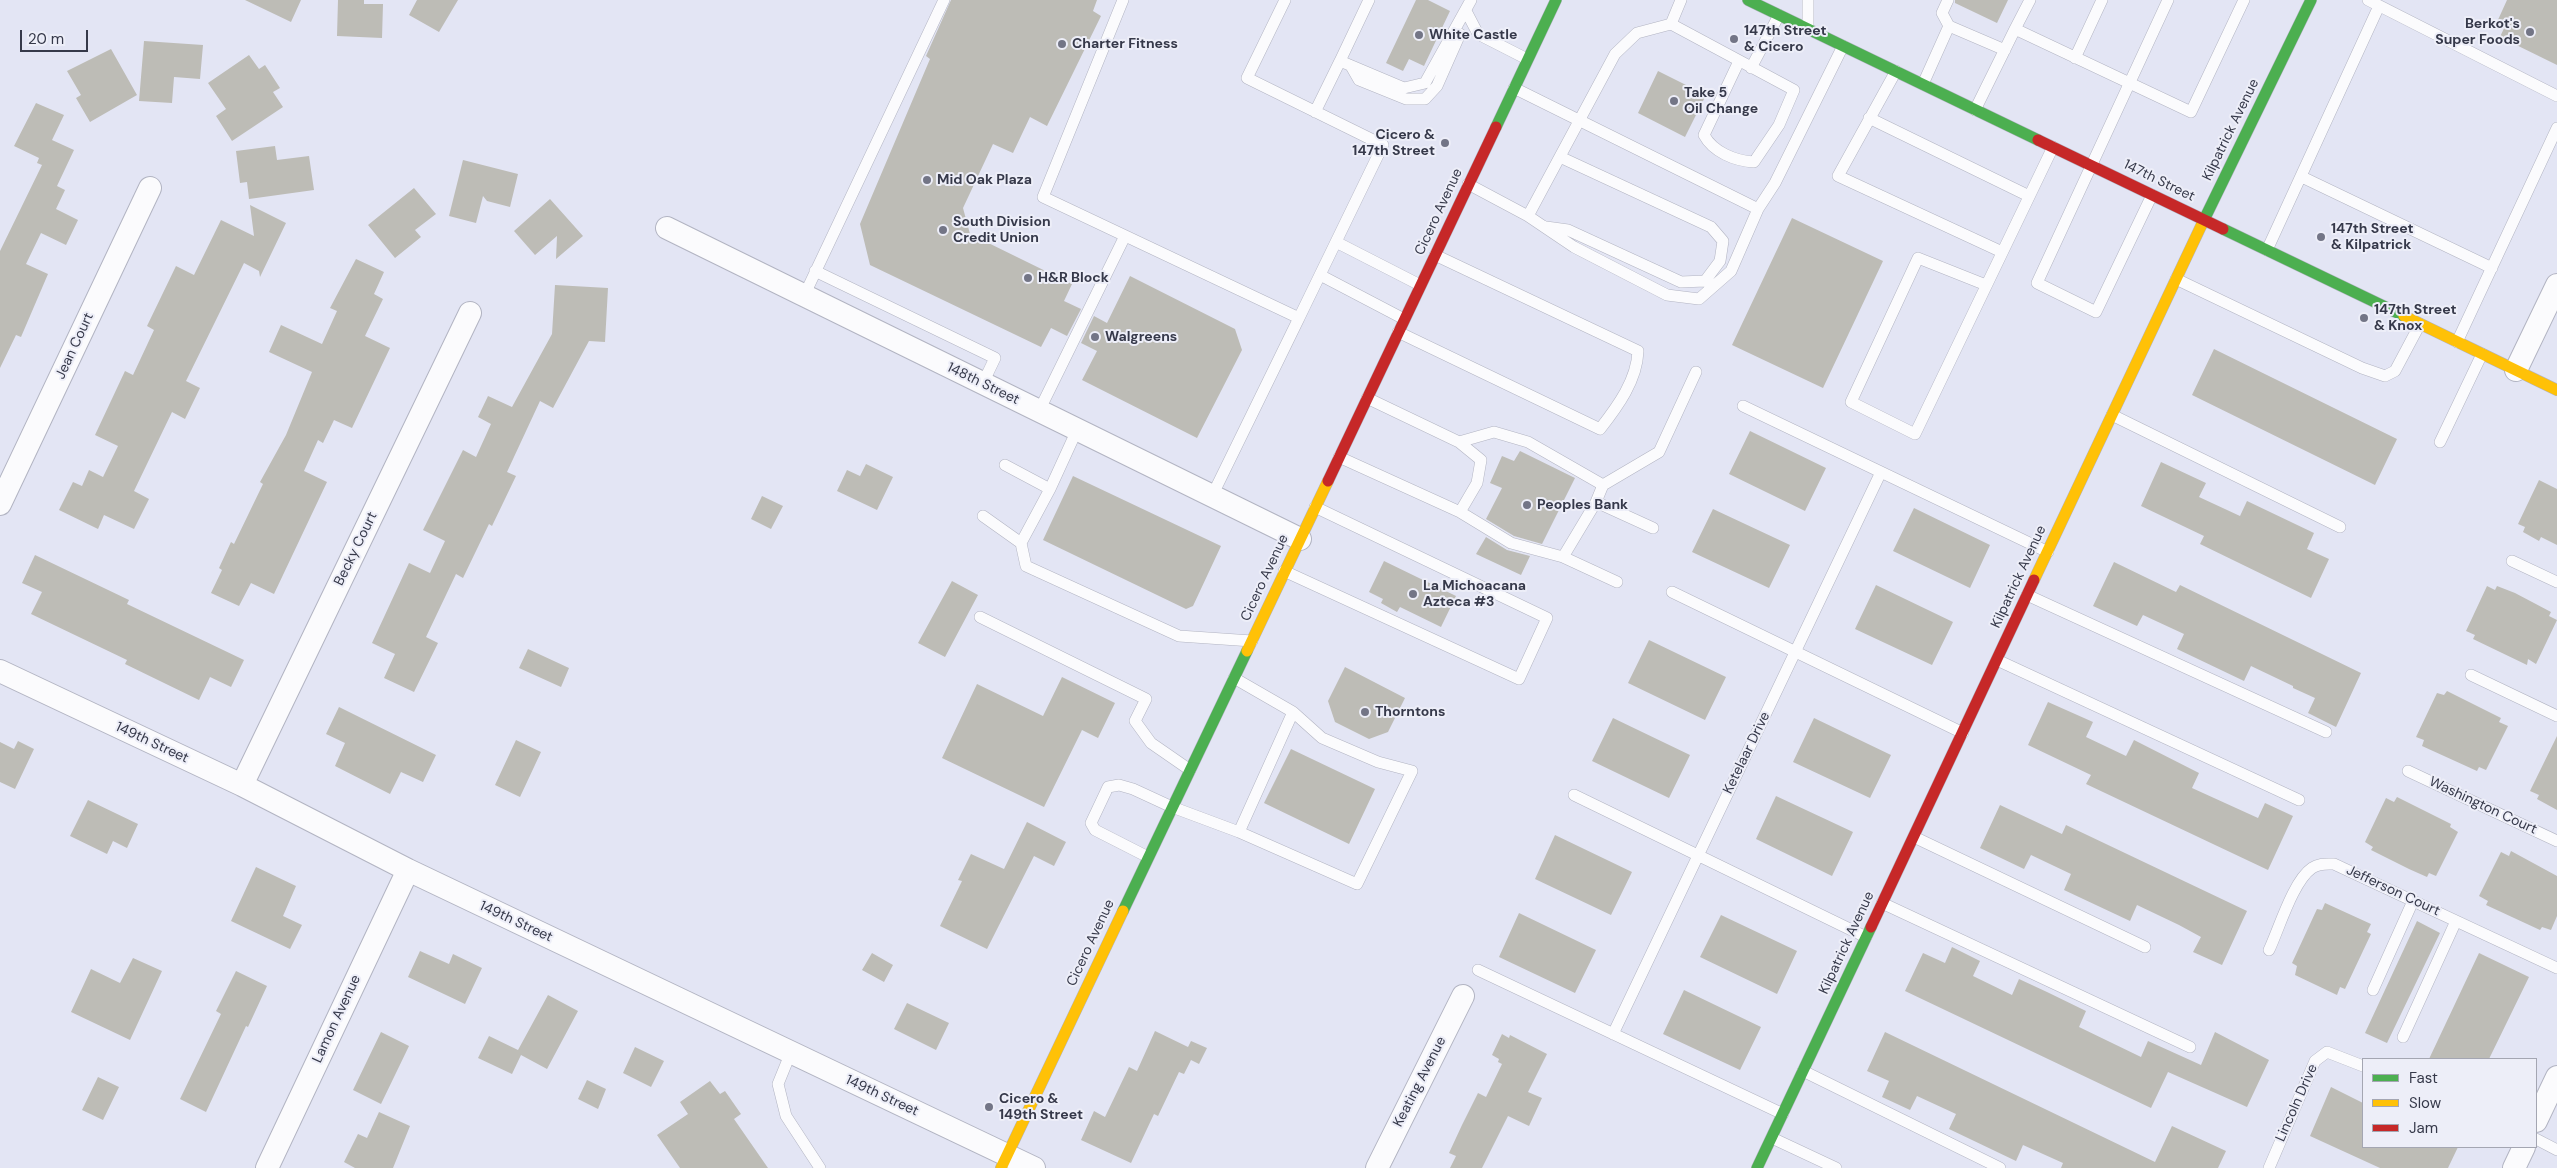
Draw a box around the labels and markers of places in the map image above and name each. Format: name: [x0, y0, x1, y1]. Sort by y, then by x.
place label: Berkot's Super Foods: [2435, 16, 2520, 48]
place label: 147th Street & Cicero: [1744, 23, 1827, 56]
marker: Berkot's Super Foods: [2524, 26, 2536, 38]
place label: White Castle: [1429, 27, 1517, 43]
marker: White Castle: [1413, 29, 1425, 41]
marker: 147th Street & Cicero: [1728, 33, 1740, 45]
place label: Charter Fitness: [1072, 36, 1178, 52]
marker: Charter Fitness: [1056, 38, 1068, 50]
place label: Take 5 Oil Change: [1684, 85, 1758, 118]
marker: Take 5 Oil Change: [1668, 95, 1680, 107]
place label: Cicero & 147th Street: [1352, 127, 1435, 160]
marker: Cicero & 147th Street: [1439, 137, 1451, 149]
place label: Mid Oak Plaza: [937, 172, 1032, 188]
marker: Mid Oak Plaza: [921, 174, 933, 186]
place label: South Division Credit Union: [953, 214, 1051, 246]
place label: 147th Street & Kilpatrick: [2331, 221, 2414, 253]
marker: South Division Credit Union: [937, 224, 949, 236]
marker: 147th Street & Kilpatrick: [2315, 231, 2327, 243]
place label: H&R Block: [1038, 270, 1109, 286]
marker: H&R Block: [1022, 272, 1034, 284]
place label: 147th Street & Knox: [2374, 302, 2457, 334]
marker: 147th Street & Knox: [2358, 312, 2370, 324]
place label: Walgreens: [1105, 329, 1177, 345]
marker: Walgreens: [1089, 331, 1101, 343]
place label: Peoples Bank: [1537, 497, 1628, 513]
marker: Peoples Bank: [1521, 499, 1533, 511]
place label: La Michoacana Azteca #3: [1423, 578, 1526, 610]
marker: La Michoacana Azteca #3: [1407, 588, 1419, 600]
place label: Thorntons: [1375, 704, 1445, 720]
marker: Thorntons: [1359, 706, 1371, 718]
place label: Cicero & 149th Street: [999, 1091, 1083, 1124]
marker: Cicero & 149th Street: [983, 1101, 995, 1113]

